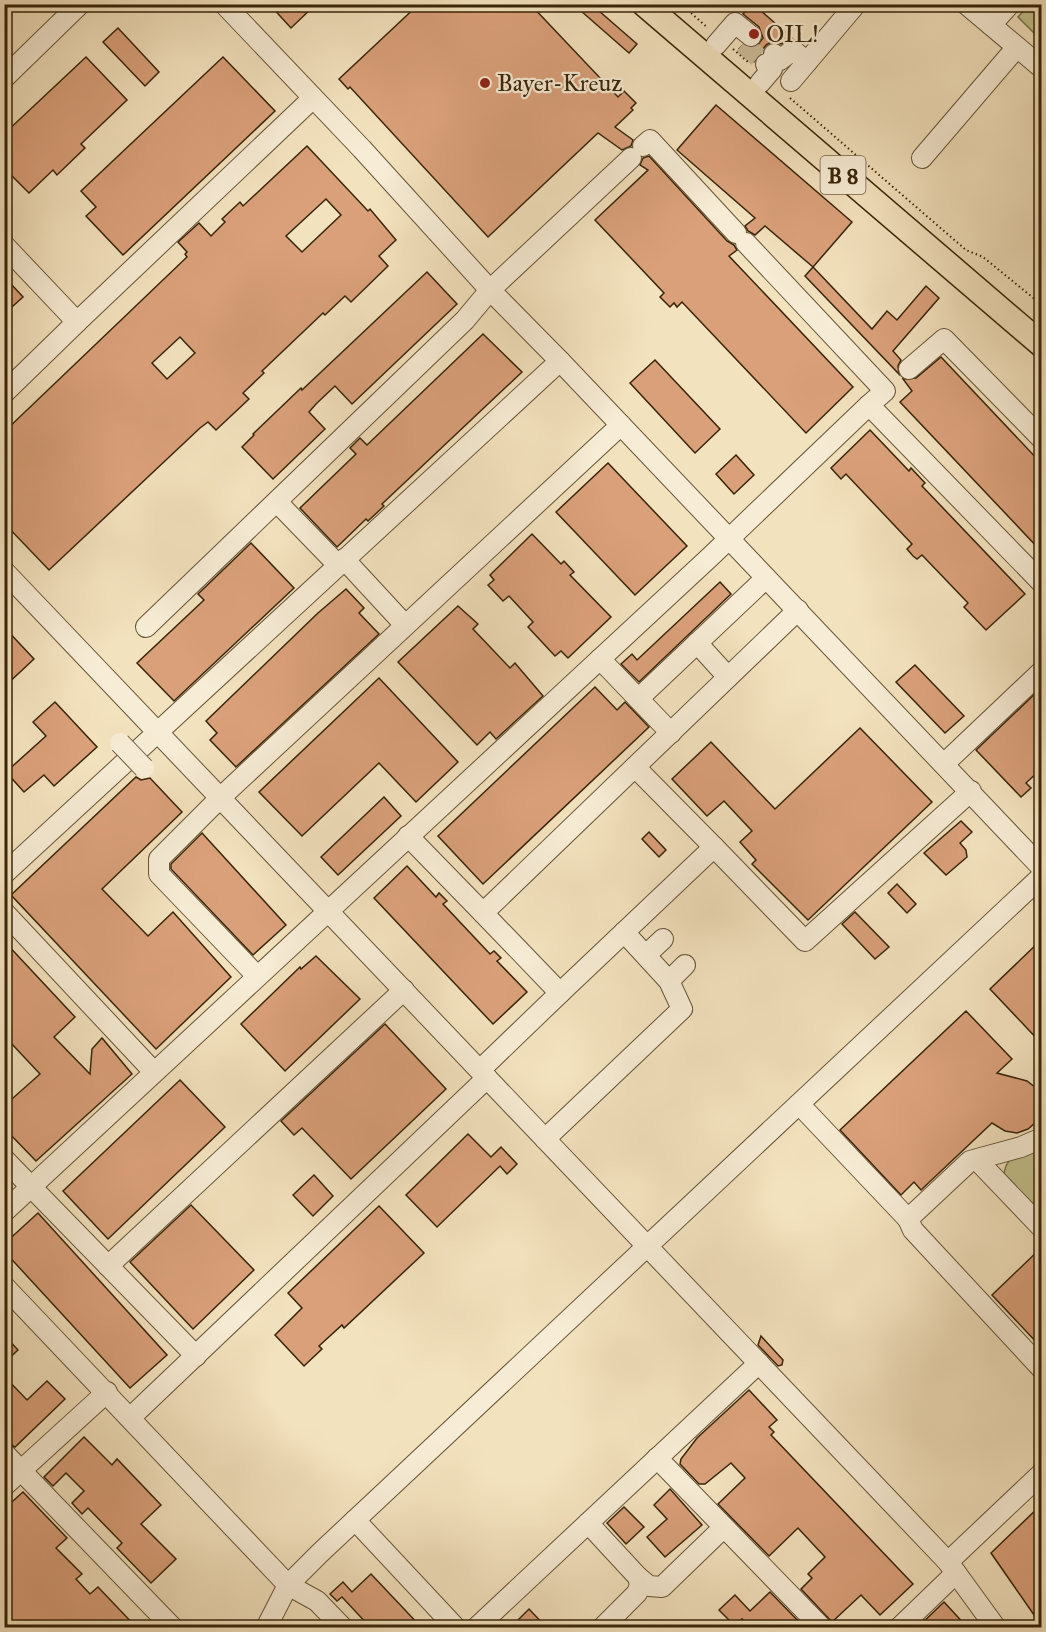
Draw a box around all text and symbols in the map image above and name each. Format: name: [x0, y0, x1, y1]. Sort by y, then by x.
place label: OIL!: [766, 19, 819, 49]
marker: OIL!: [747, 27, 761, 41]
place label: Bayer-Kreuz: [497, 68, 622, 98]
marker: Bayer-Kreuz: [478, 76, 492, 90]
road number: B 8: [820, 156, 866, 194]

